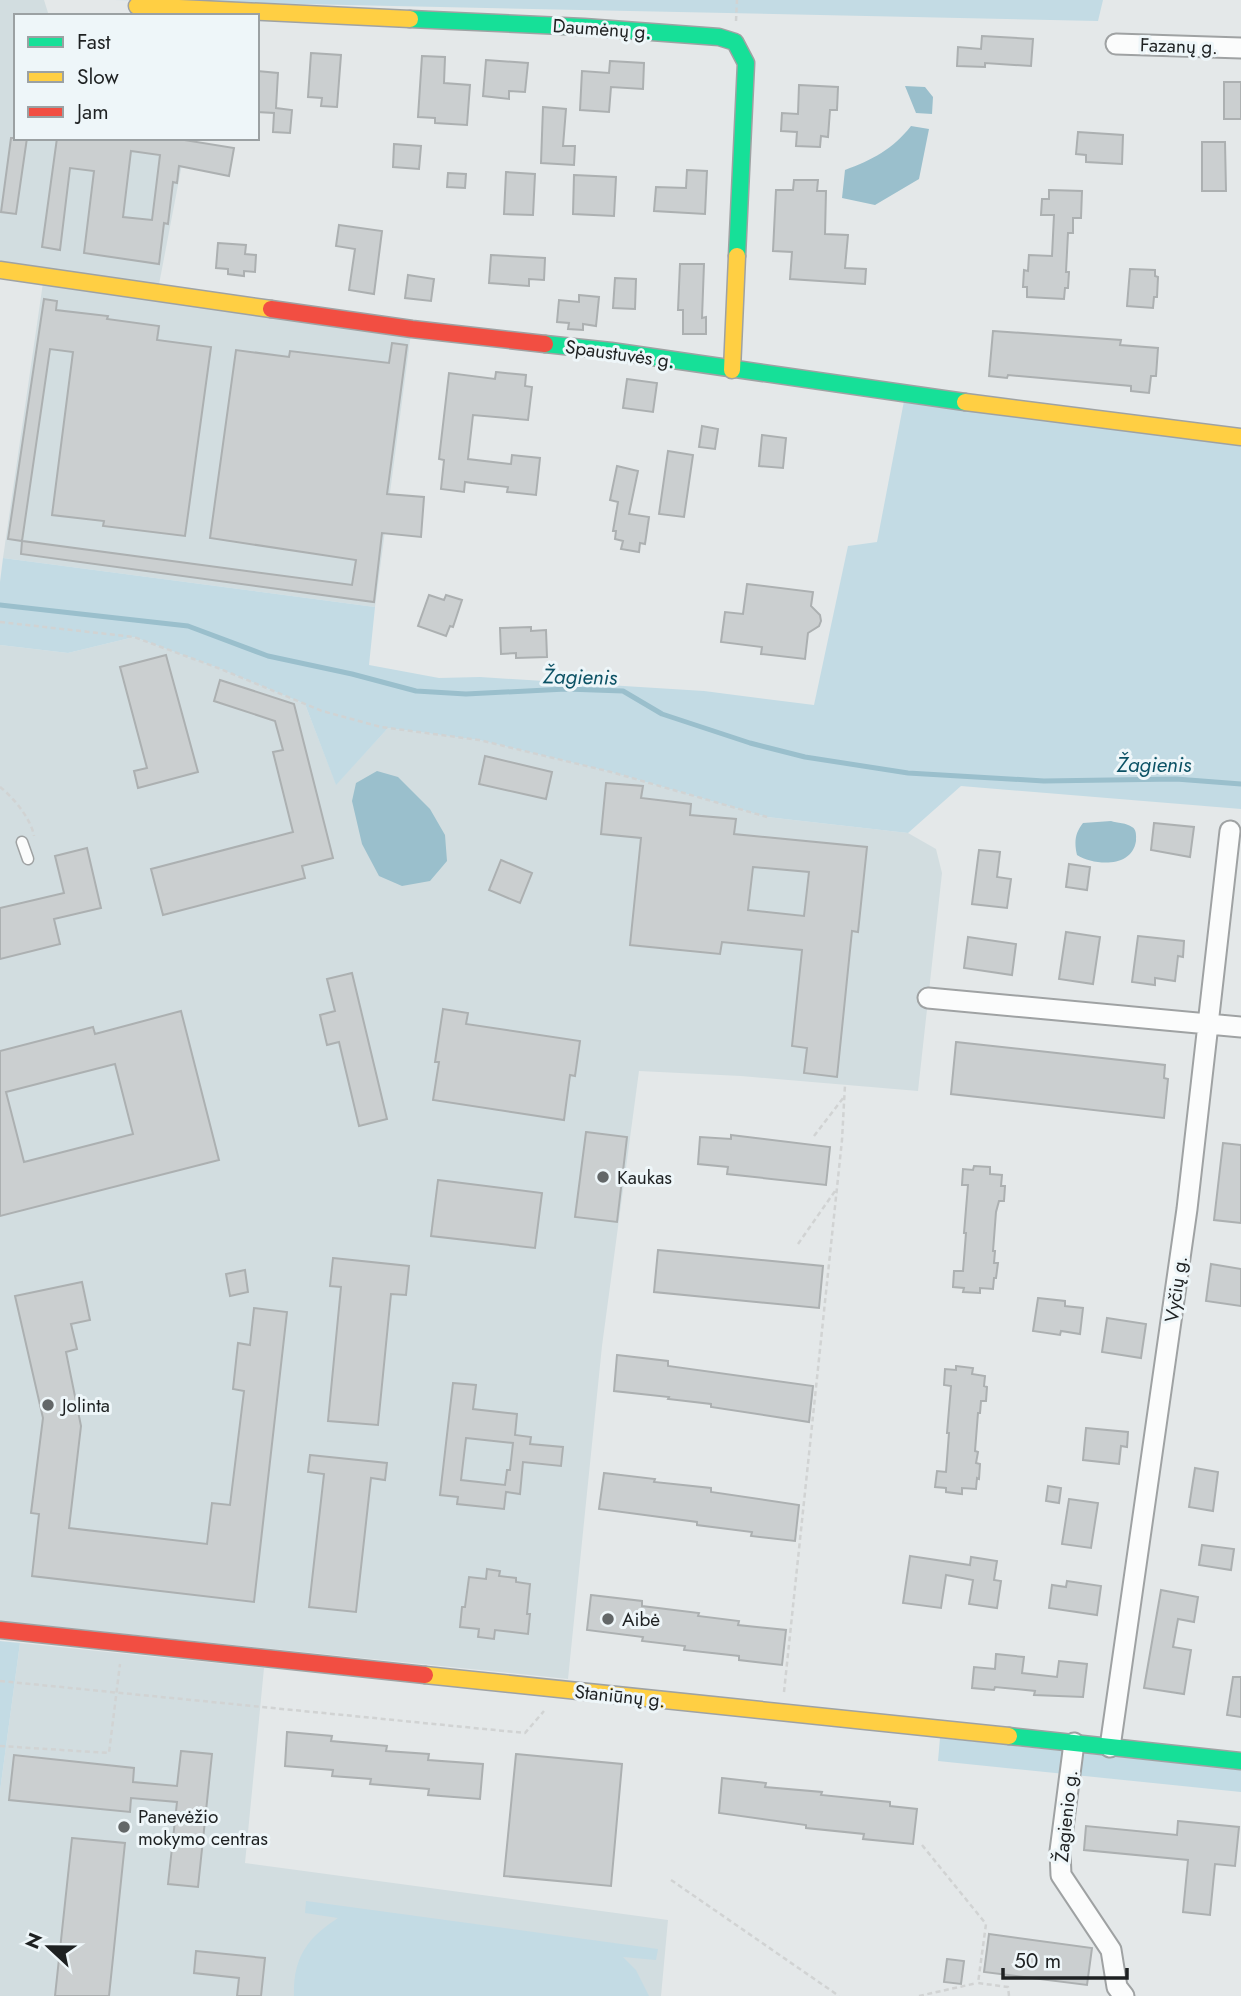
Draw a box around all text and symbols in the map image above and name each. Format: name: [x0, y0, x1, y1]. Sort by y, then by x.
street label: Daumėnų g.: [552, 12, 652, 46]
legend: [14, 14, 259, 140]
text: Fast: [77, 27, 110, 57]
street label: Fazanų g.: [1139, 31, 1219, 61]
text: Slow: [77, 62, 119, 92]
text: Jam: [74, 97, 109, 127]
street label: Spaustuvės g.: [564, 333, 676, 375]
water label: Žagienis: [542, 661, 618, 693]
water label: Žagienis: [1116, 750, 1192, 780]
place label: Kaukas: [617, 1164, 672, 1191]
marker: Kaukas: [595, 1169, 611, 1185]
street label: Vyčių g.: [1158, 1254, 1194, 1324]
place label: Jolinta: [59, 1392, 110, 1419]
marker: Jolinta: [40, 1397, 56, 1413]
place label: Aibė: [622, 1606, 660, 1633]
marker: Aibė: [600, 1611, 616, 1627]
street label: Staniūnų g.: [573, 1678, 667, 1714]
street label: Žagienio g.: [1048, 1769, 1084, 1863]
place label: Panevėžio mokymo centras: [138, 1803, 268, 1852]
marker: Panevėžio mokymo centras: [116, 1819, 132, 1835]
north arrow: [14, 1912, 84, 1982]
text: N: [18, 1929, 49, 1953]
scale bar: [1003, 1937, 1127, 1981]
text: 50 m: [1014, 1946, 1061, 1976]

